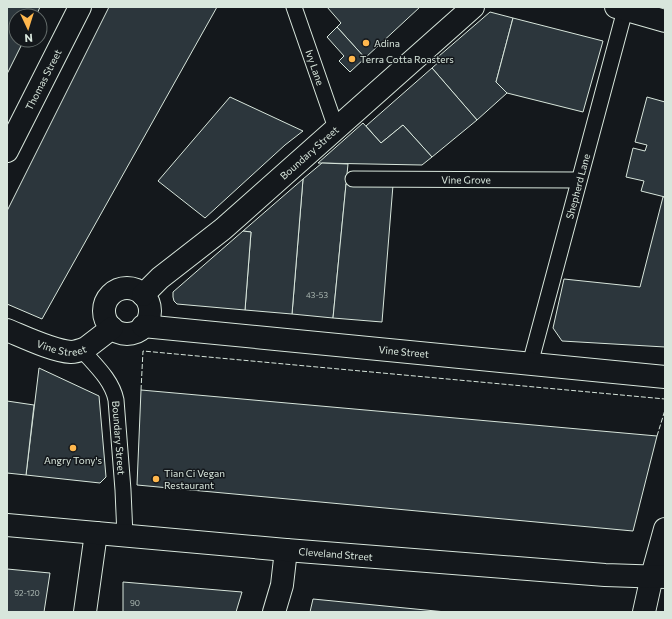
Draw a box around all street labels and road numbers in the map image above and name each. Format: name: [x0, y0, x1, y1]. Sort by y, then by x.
street label: Thomas Street: [23, 47, 64, 112]
street label: Ivy Lane: [303, 48, 327, 87]
street label: Boundary Street: [277, 123, 341, 182]
street label: Shepherd Lane: [563, 152, 592, 220]
street label: Vine Grove: [441, 173, 491, 186]
street label: Vine Street: [35, 337, 88, 358]
street label: Vine Street: [378, 343, 430, 360]
street label: Boundary Street: [110, 400, 128, 475]
street label: Cleveland Street: [298, 545, 373, 563]

